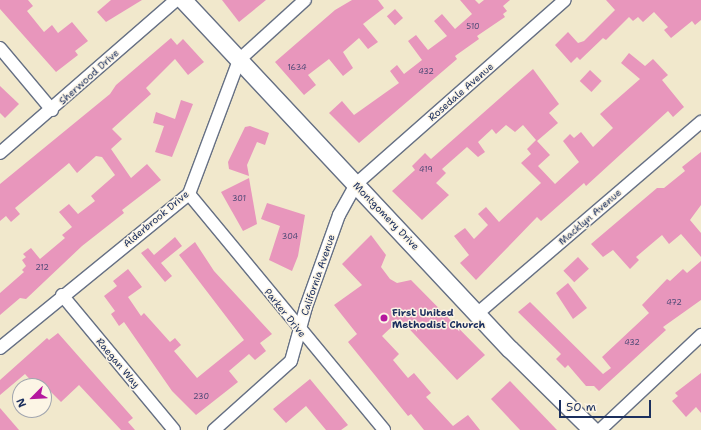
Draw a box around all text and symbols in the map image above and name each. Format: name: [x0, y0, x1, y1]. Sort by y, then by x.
house number: 510: [466, 22, 480, 32]
street label: Sherwood Drive: [56, 47, 122, 107]
street label: Rosedale Avenue: [426, 60, 496, 124]
house number: 1634: [287, 63, 307, 73]
house number: 432: [418, 67, 434, 77]
house number: 419: [419, 165, 433, 175]
street label: Montgomery Drive: [350, 179, 422, 253]
street label: Macklyn Avenue: [556, 186, 624, 248]
street label: Alderbrook Drive: [121, 188, 191, 250]
house number: 301: [232, 194, 246, 204]
house number: 304: [282, 232, 298, 242]
street label: California Avenue: [298, 233, 338, 317]
house number: 212: [35, 263, 49, 273]
street label: Parker Drive: [262, 286, 308, 340]
house number: 472: [666, 298, 682, 308]
place label: First United Methodist Church: [392, 306, 485, 330]
marker: First United Methodist Church: [379, 313, 389, 323]
street label: Raegan Way: [94, 336, 142, 390]
house number: 432: [624, 338, 640, 348]
north arrow: [12, 378, 52, 418]
house number: 230: [193, 392, 209, 402]
scale bar: [561, 392, 653, 418]
text: N: [13, 396, 30, 410]
text: 50 m: [566, 399, 596, 415]

